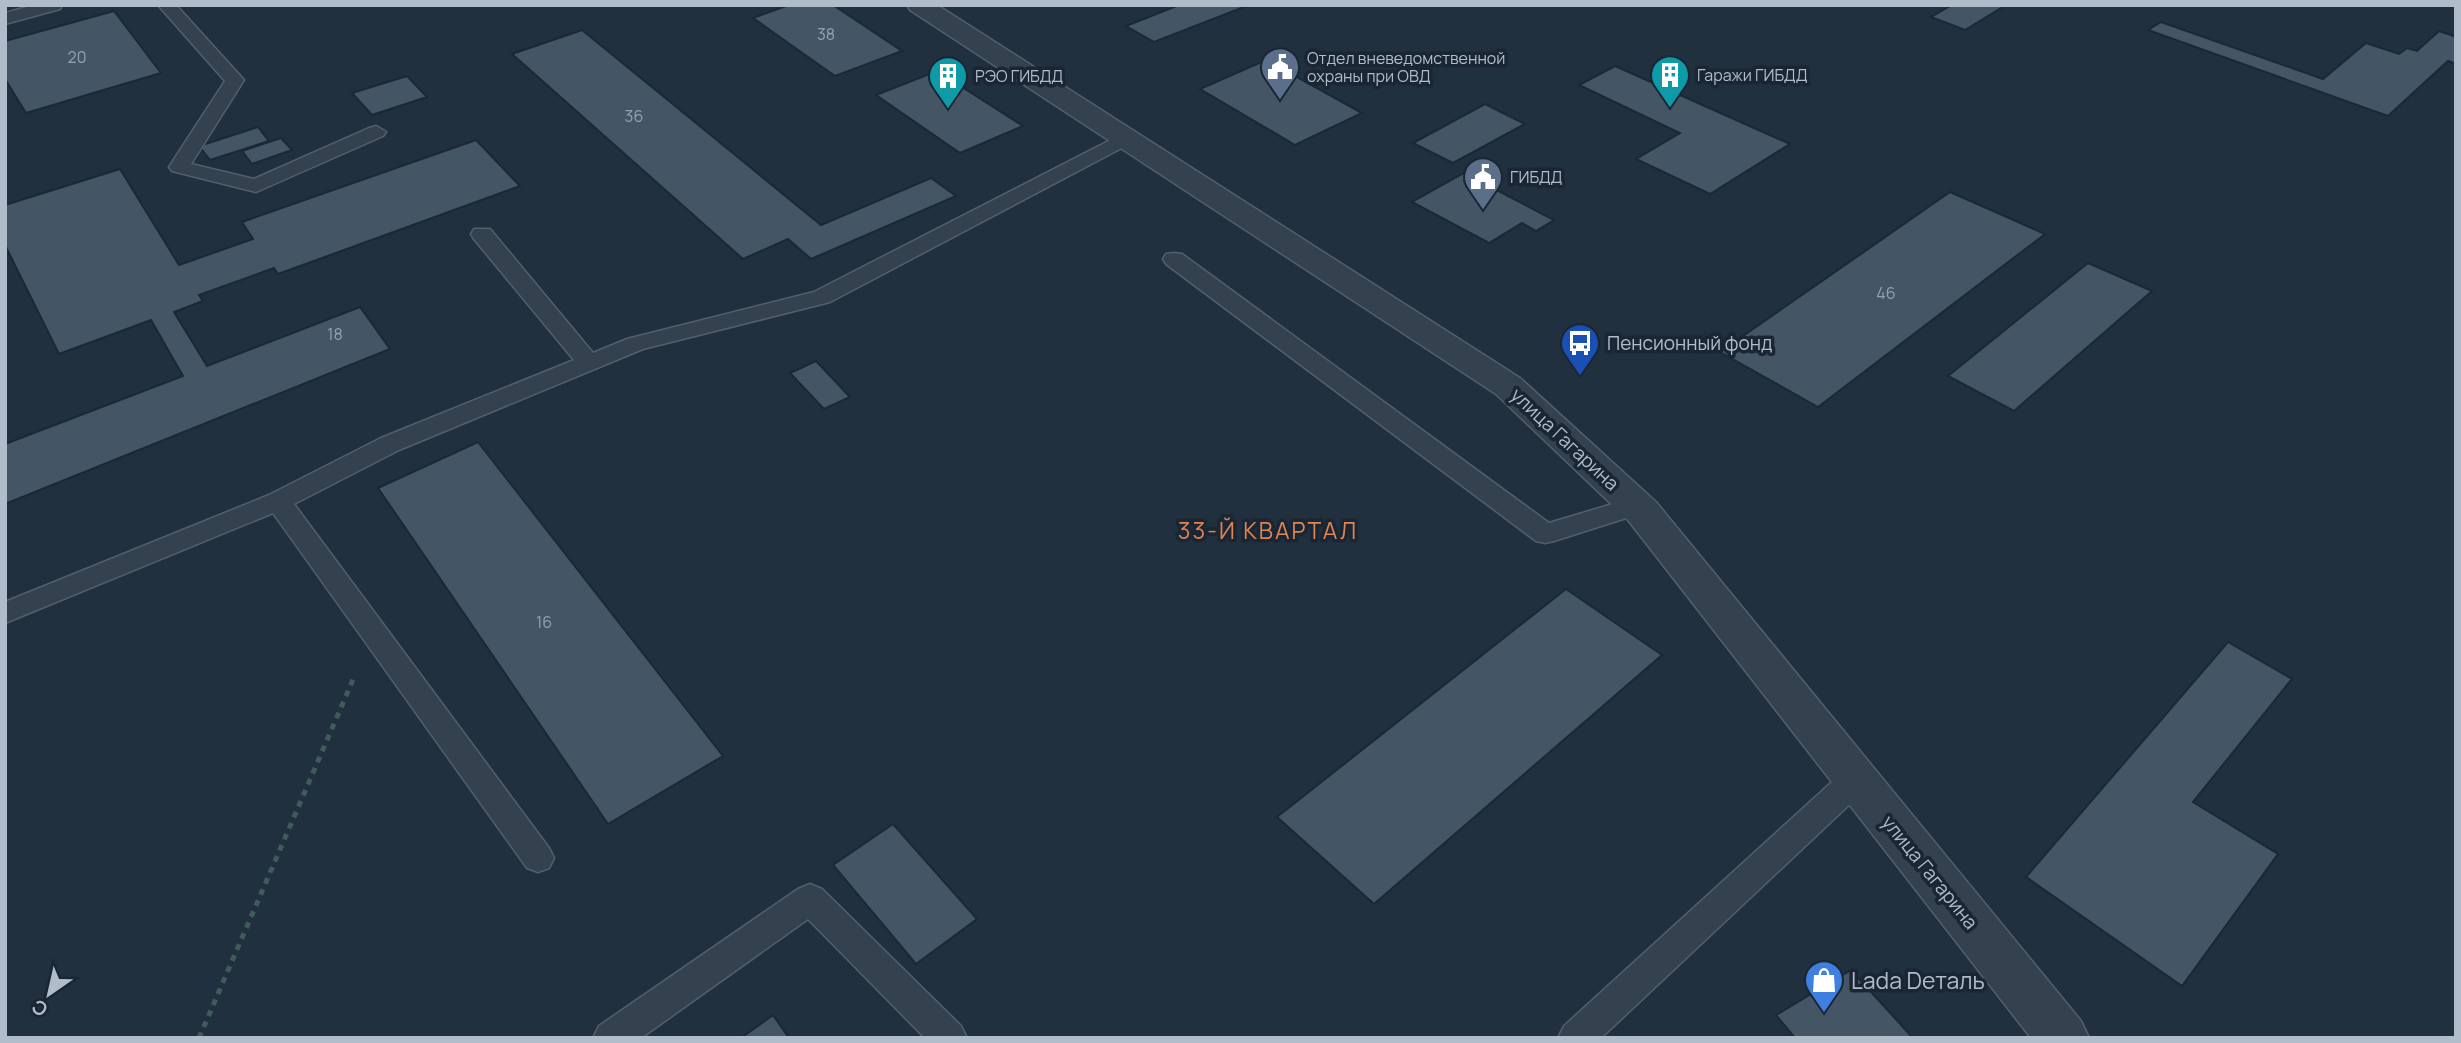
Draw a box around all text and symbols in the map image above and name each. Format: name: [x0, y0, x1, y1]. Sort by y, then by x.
house number: 38: [817, 23, 835, 45]
house number: 20: [68, 46, 86, 68]
public building icon: Отдел вневедомственной охраны при ОВД: [1259, 46, 1301, 101]
place label: Отдел вневедомственной охраны при ОВД: [1307, 47, 1505, 87]
building icon: Гаражи ГИБДД: [1649, 54, 1691, 109]
building icon: РЭО ГИБДД: [927, 55, 969, 110]
place label: Гаражи ГИБДД: [1697, 64, 1808, 86]
place label: РЭО ГИБДД: [975, 65, 1063, 87]
house number: 36: [625, 105, 643, 127]
public building icon: ГИБДД: [1462, 156, 1504, 211]
place label: ГИБДД: [1510, 166, 1563, 188]
house number: 46: [1876, 282, 1896, 304]
bus stop icon: Пенсионный фонд: [1559, 322, 1601, 377]
house number: 18: [327, 323, 343, 345]
place label: Пенсионный фонд: [1607, 330, 1772, 356]
street label: улица Гагарина: [1505, 382, 1625, 496]
district label: 33-Й КВАРТАЛ: [1178, 514, 1358, 546]
house number: 16: [536, 611, 552, 633]
street label: улица Гагарина: [1876, 810, 1984, 934]
north arrow: [14, 959, 84, 1029]
shop icon: Lada Dеталь: [1803, 959, 1845, 1014]
place label: Lada Dеталь: [1851, 964, 1985, 996]
text: С: [26, 993, 53, 1023]

